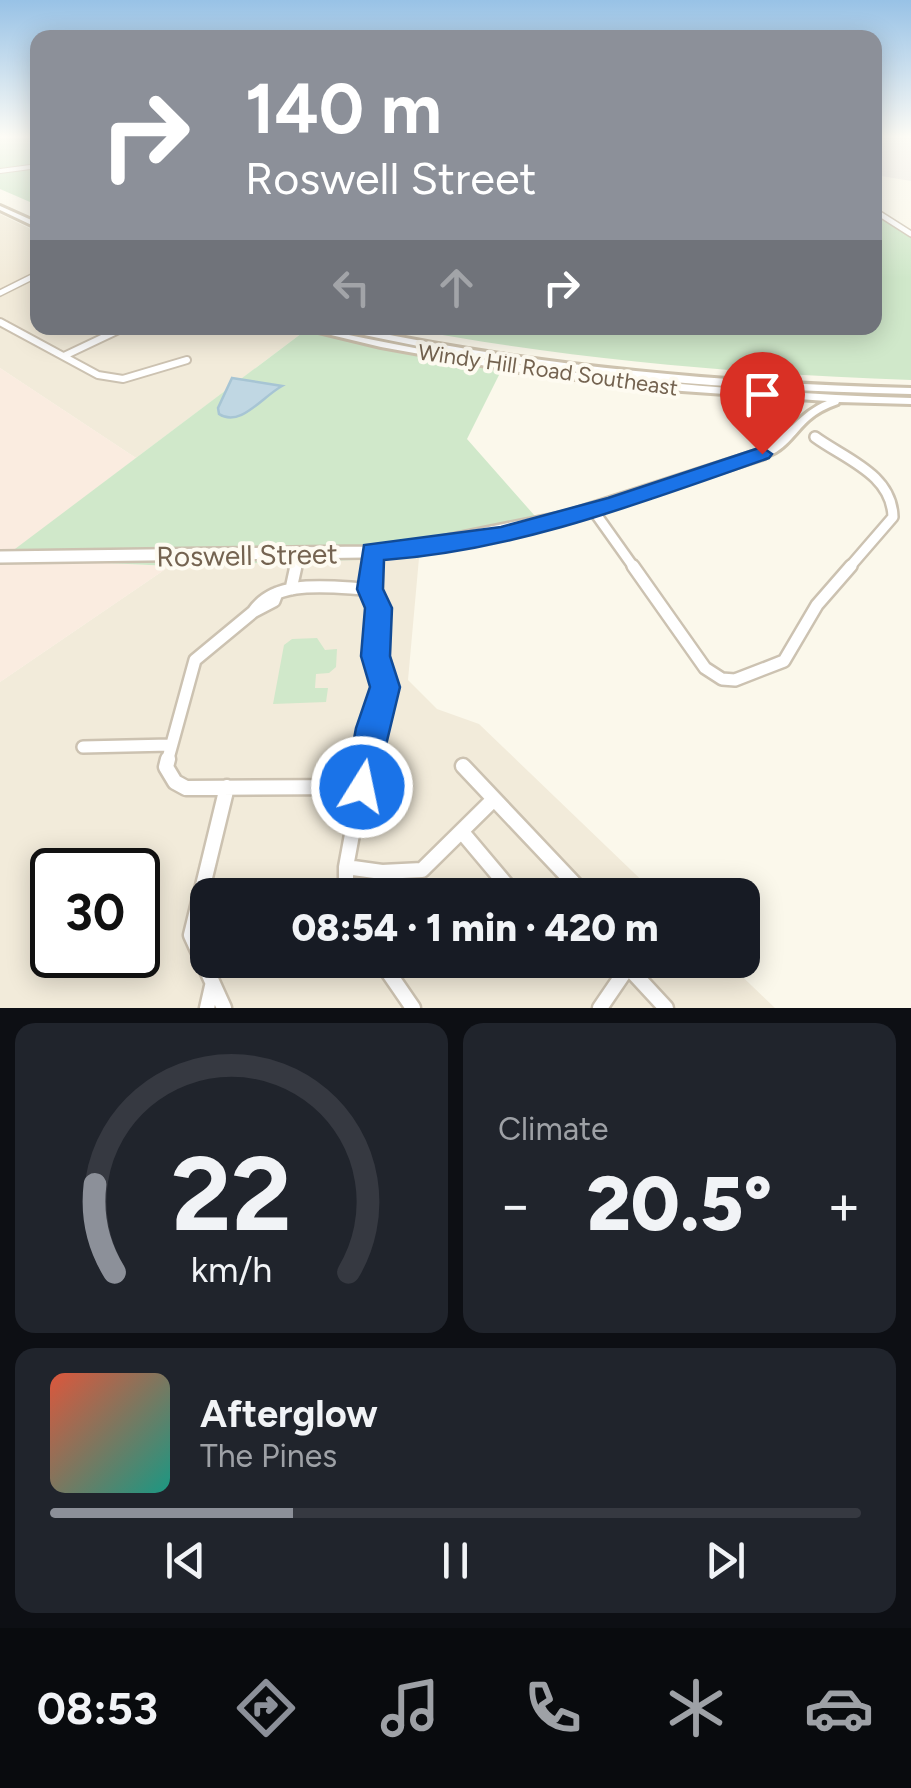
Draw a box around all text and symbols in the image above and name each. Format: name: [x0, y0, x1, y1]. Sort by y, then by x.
text: 140 m: [245, 66, 442, 151]
icon: right: [80, 70, 210, 200]
text: Roswell Street: [245, 151, 536, 205]
icon: left: [324, 260, 379, 315]
icon: ahead: [429, 260, 484, 315]
icon: right: [534, 260, 589, 315]
street label: Windy Hill Road Southeast: [416, 338, 680, 402]
pin: [720, 352, 805, 455]
icon: arrive: [735, 367, 790, 422]
street label: Roswell Street: [156, 536, 338, 574]
position arrow: [310, 735, 414, 839]
speed limit sign: 30: [30, 848, 160, 978]
text: 08:54 · 1 min · 420 m: [292, 905, 658, 951]
text: Climate: [498, 1110, 609, 1148]
text: 22: [171, 1131, 292, 1256]
text: 20.5°: [587, 1159, 772, 1249]
text: −: [498, 1172, 532, 1238]
text: +: [827, 1172, 861, 1238]
text: km/h: [191, 1248, 272, 1291]
text: Afterglow: [200, 1391, 378, 1437]
text: The Pines: [200, 1437, 337, 1475]
icon: previous: [158, 1533, 213, 1588]
icon: pause: [428, 1533, 483, 1588]
icon: next: [698, 1533, 753, 1588]
icon: directions: [231, 1673, 301, 1743]
icon: music: [375, 1673, 445, 1743]
icon: phone: [518, 1673, 588, 1743]
icon: climate: [661, 1673, 731, 1743]
icon: car: [804, 1673, 874, 1743]
text: 08:53: [37, 1681, 158, 1735]

